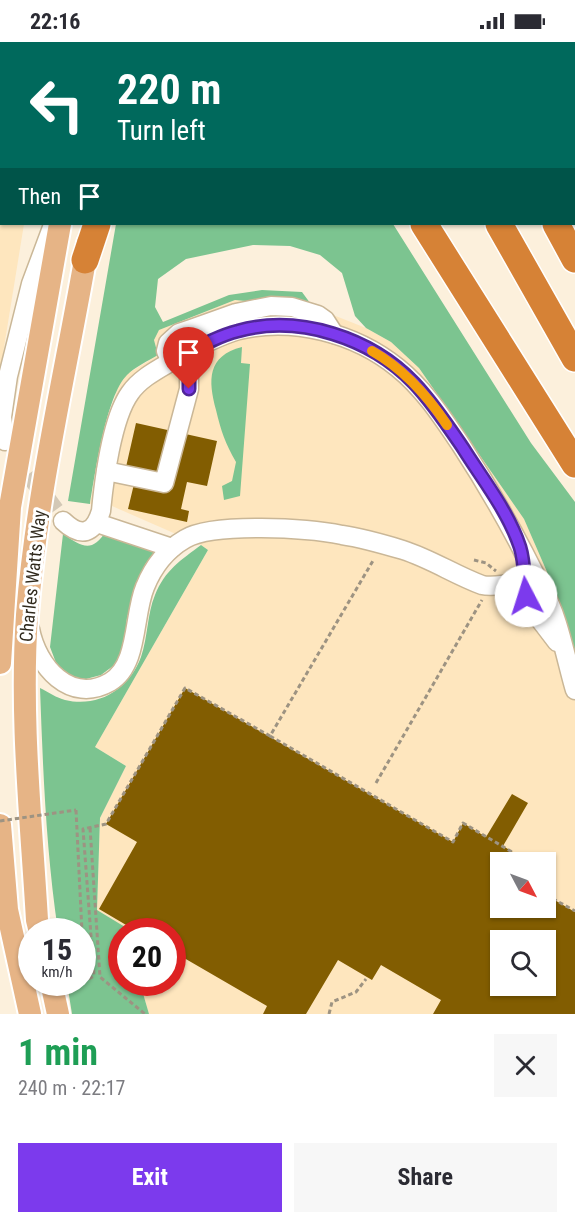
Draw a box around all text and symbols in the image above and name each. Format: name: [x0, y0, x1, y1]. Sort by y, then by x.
text: 22:16: [30, 9, 81, 34]
text: 220 m: [117, 65, 222, 114]
icon: left: [18, 66, 96, 144]
text: Turn left: [117, 115, 206, 147]
icon: arrive: [73, 180, 106, 213]
text: Then: [18, 184, 61, 209]
pin: [163, 327, 214, 389]
icon: arrive: [172, 336, 205, 369]
street label: Charles Watts Way: [15, 509, 50, 643]
position arrow: [494, 564, 558, 628]
north arrow: [490, 852, 556, 918]
map controls: [490, 852, 556, 996]
speed limit sign: 20: [108, 918, 186, 996]
button: search: [490, 930, 556, 996]
text: 15: [42, 932, 72, 967]
text: km/h: [42, 963, 72, 981]
text: 1 min: [18, 1032, 98, 1074]
button: close: [494, 1034, 557, 1097]
text: 240 m · 22:17: [18, 1076, 125, 1100]
button: Exit: [18, 1143, 282, 1212]
button: Share: [294, 1143, 557, 1212]

